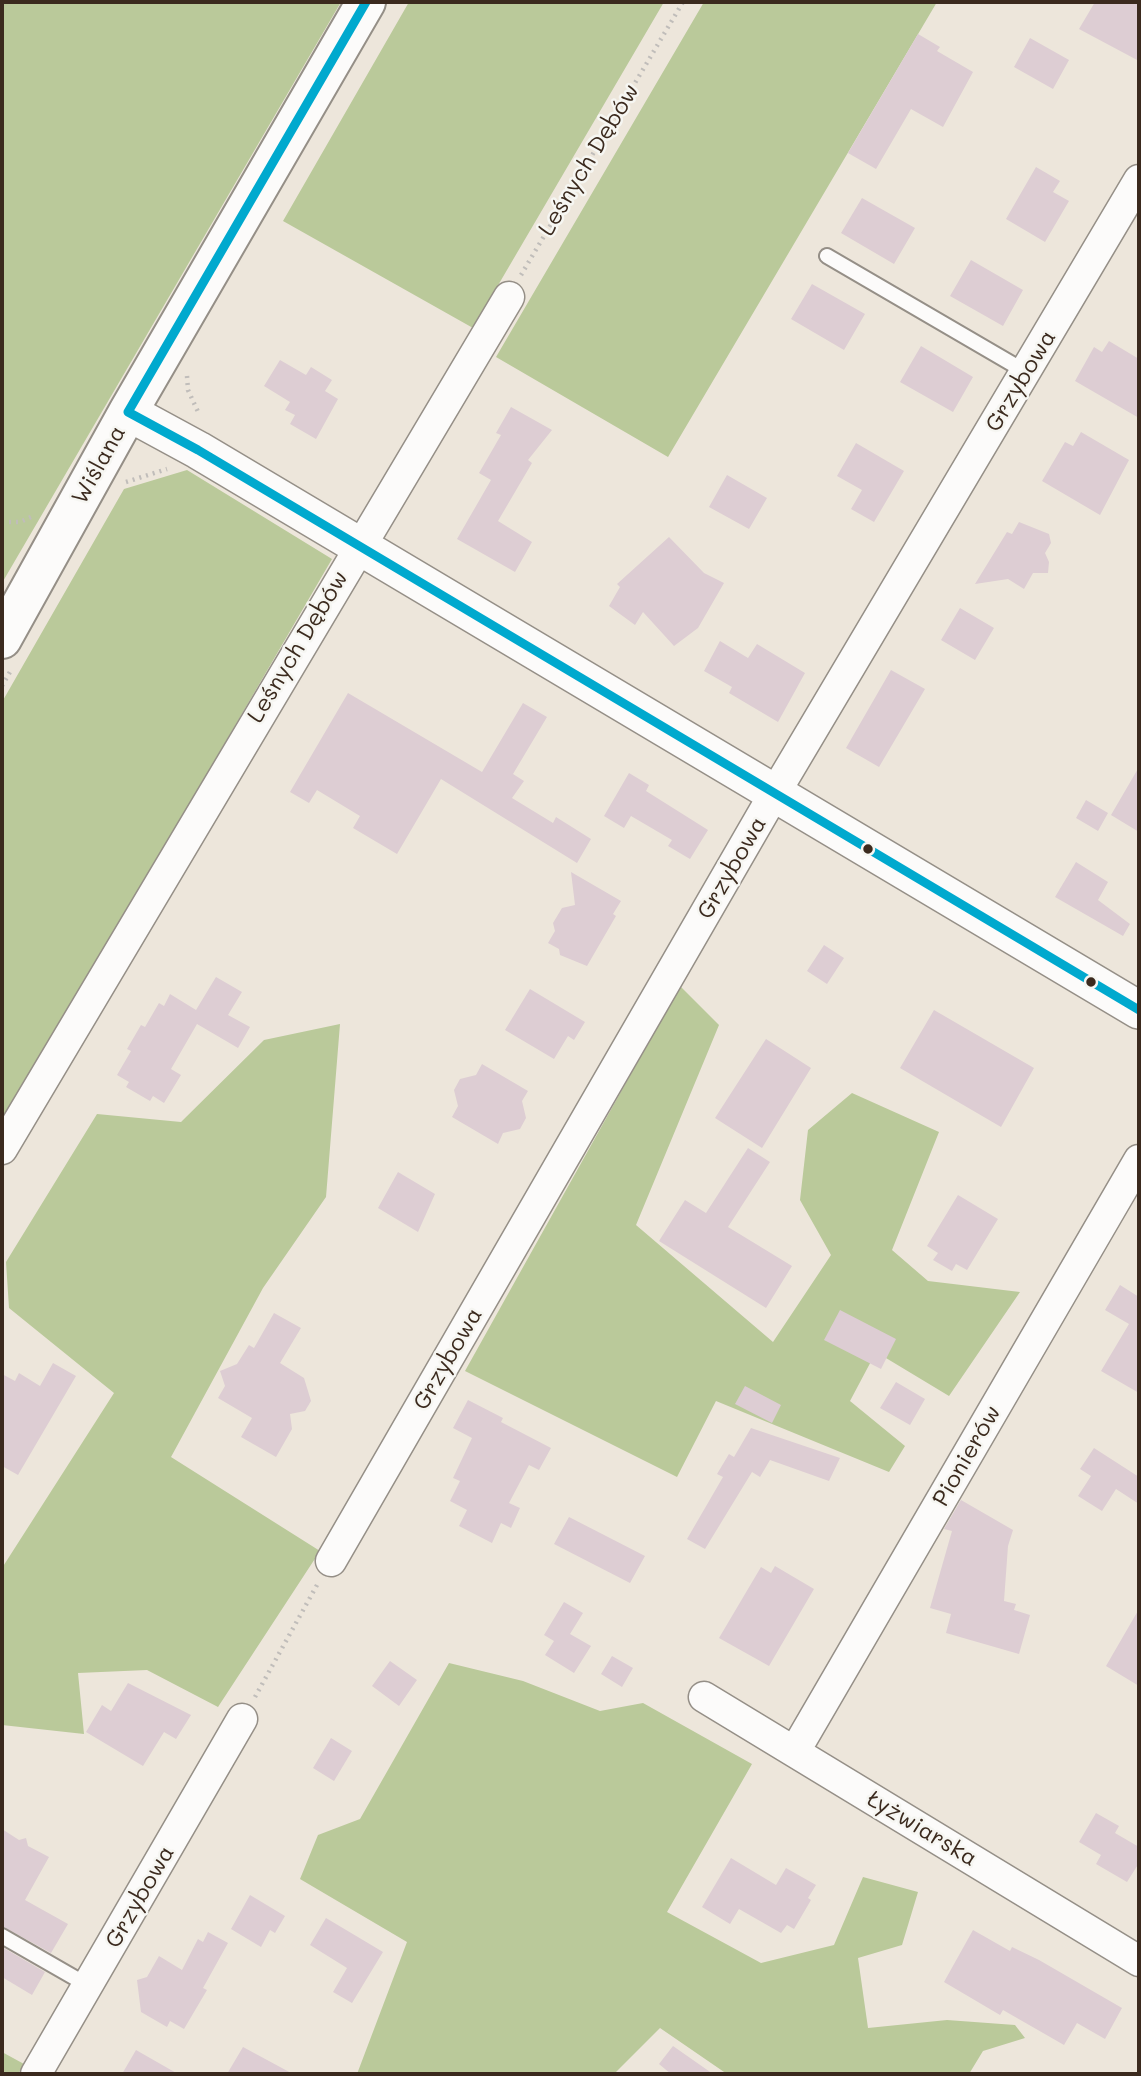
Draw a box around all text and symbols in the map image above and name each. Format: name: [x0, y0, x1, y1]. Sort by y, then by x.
street label: Leśnych Dębów: [533, 79, 645, 241]
street label: Grzybowa: [980, 325, 1062, 437]
street label: Wiślana: [66, 421, 132, 509]
street label: Leśnych Dębów: [242, 566, 354, 728]
street label: Grzybowa: [692, 812, 772, 924]
unlabelled marker: [861, 842, 875, 856]
unlabelled marker: [1084, 975, 1098, 989]
street label: Grzybowa: [408, 1303, 488, 1415]
street label: Pionierów: [927, 1401, 1007, 1511]
street label: Łyżwiarska: [862, 1785, 982, 1873]
street label: Grzybowa: [100, 1841, 180, 1953]

